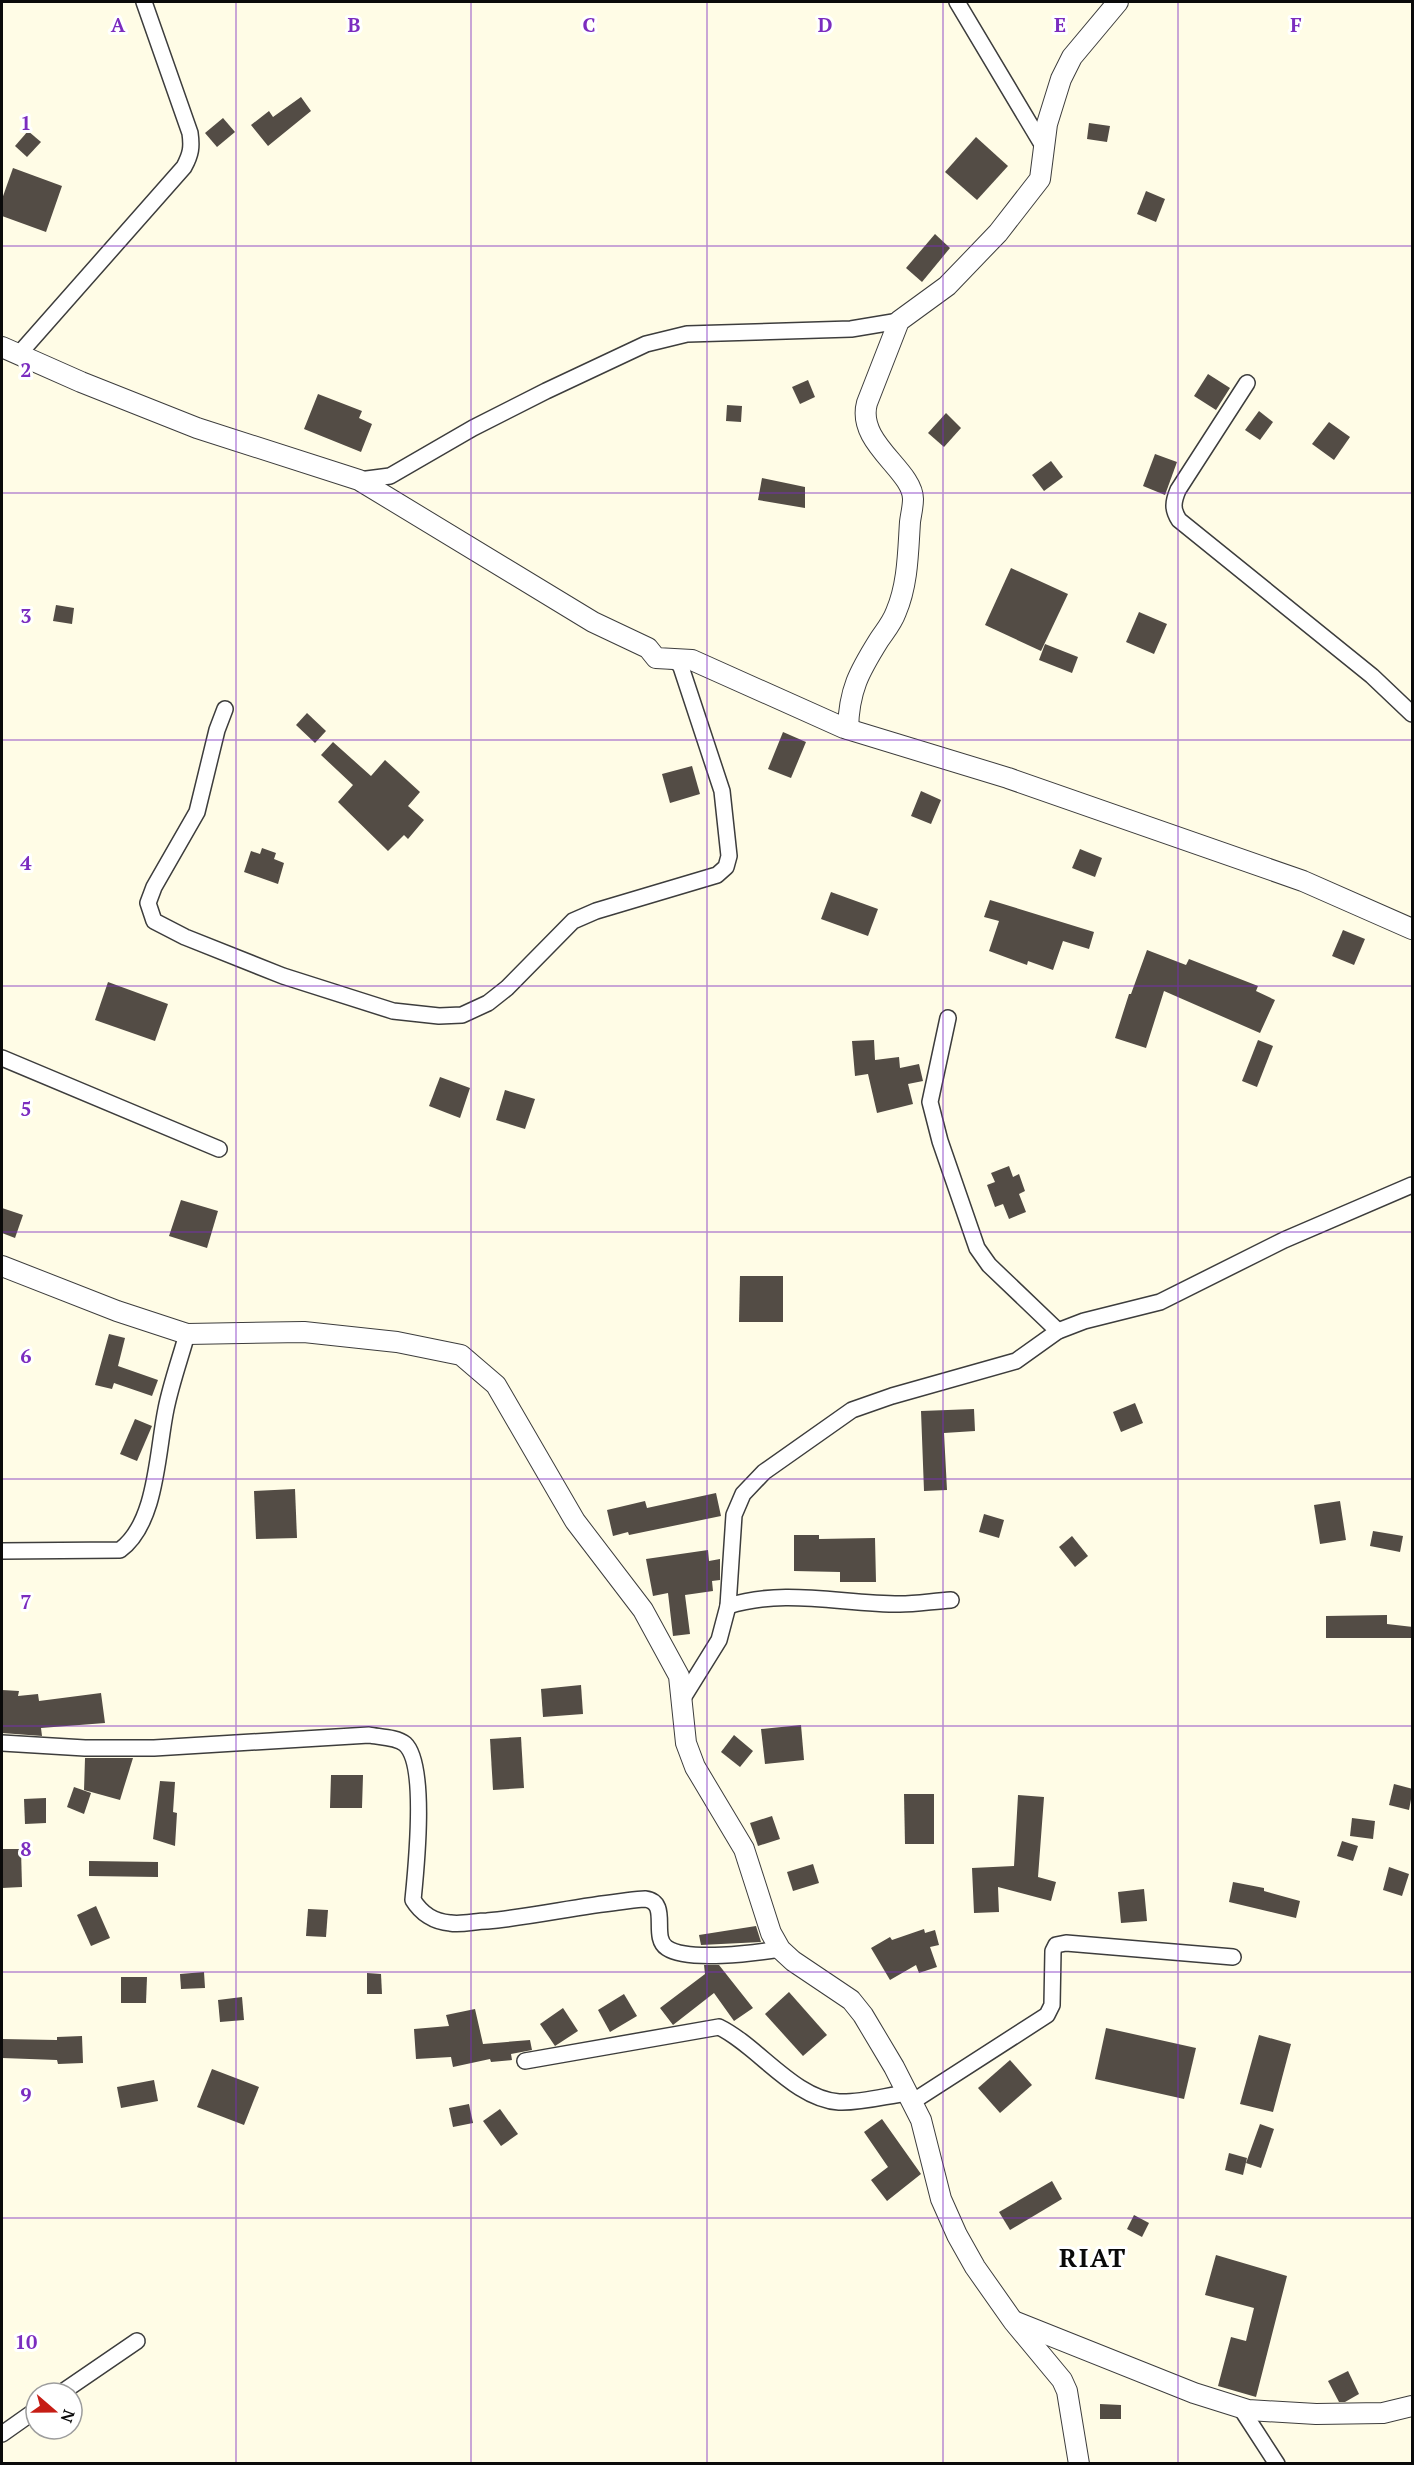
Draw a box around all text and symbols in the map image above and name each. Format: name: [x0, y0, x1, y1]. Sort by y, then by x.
text: A: [111, 11, 126, 38]
text: B: [348, 11, 361, 38]
text: C: [582, 11, 596, 38]
text: D: [818, 11, 832, 38]
text: E: [1054, 11, 1066, 38]
text: F: [1290, 11, 1302, 38]
text: 1: [20, 109, 32, 136]
text: 2: [20, 356, 32, 383]
text: 3: [20, 602, 32, 629]
text: 4: [20, 849, 32, 876]
text: 5: [20, 1095, 32, 1122]
text: 6: [20, 1342, 32, 1369]
text: 7: [20, 1588, 32, 1615]
text: 8: [20, 1835, 32, 1862]
text: 9: [20, 2081, 32, 2108]
district label: RIAT: [1059, 2240, 1127, 2274]
text: 10: [15, 2328, 37, 2355]
north arrow: [24, 2381, 84, 2441]
text: N: [56, 2407, 81, 2426]

